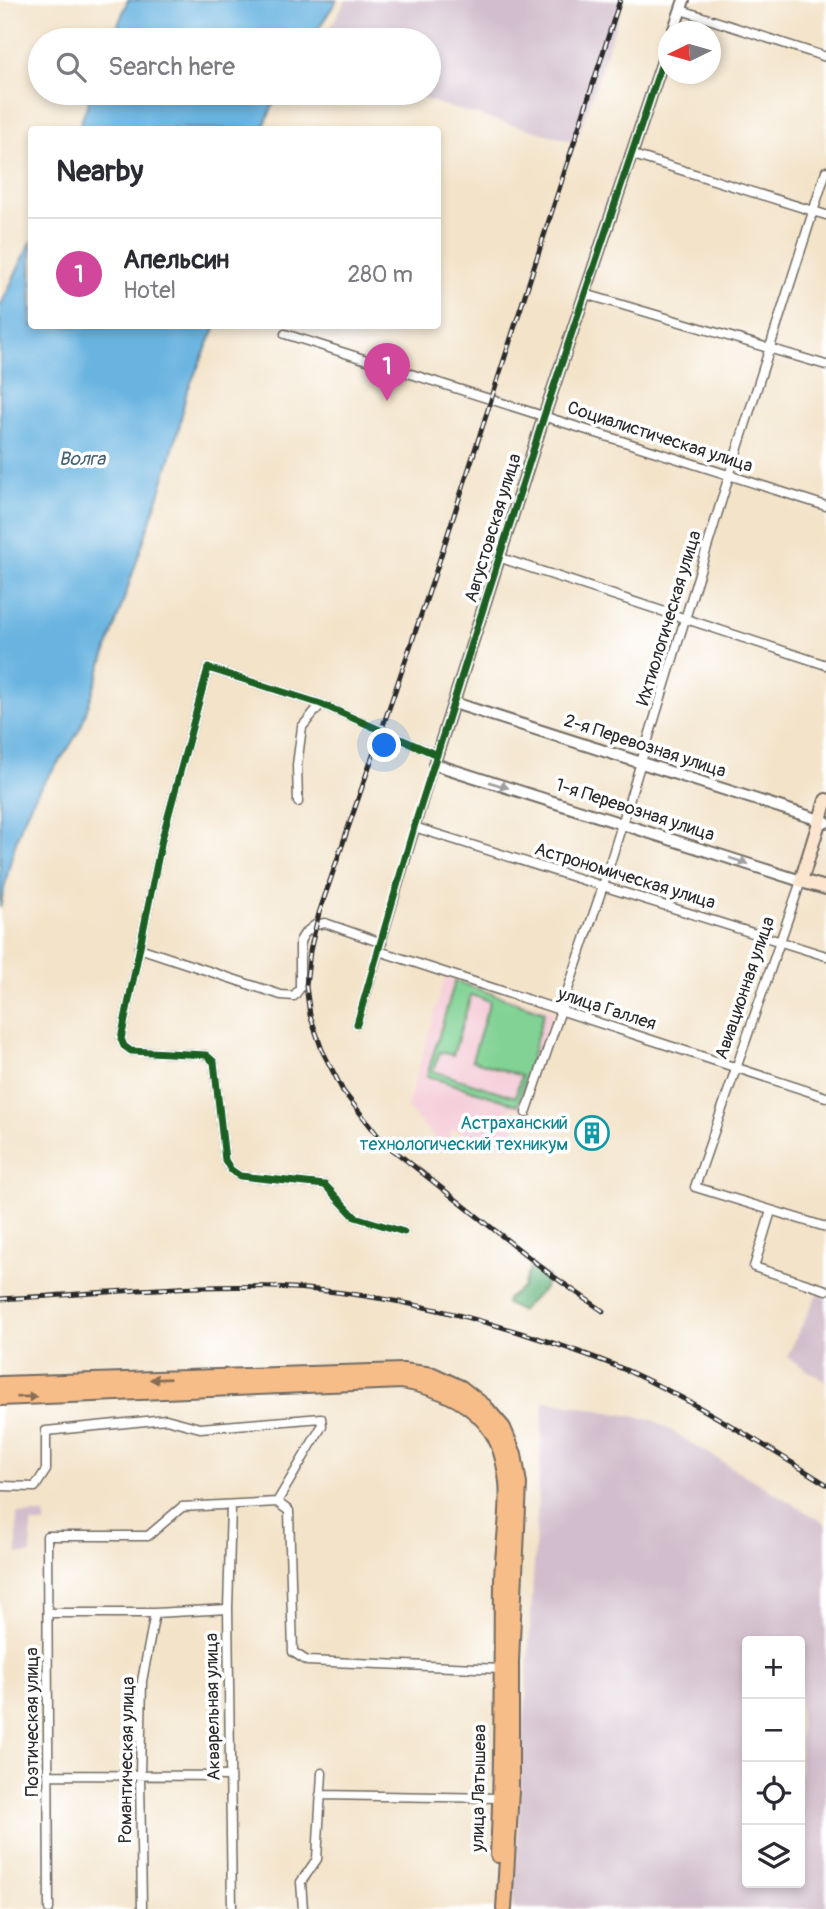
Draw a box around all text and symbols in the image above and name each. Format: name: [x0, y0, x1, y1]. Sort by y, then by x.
north arrow: [658, 21, 721, 84]
search box: [28, 28, 441, 105]
icon: search: [52, 48, 90, 86]
text: Search here: [108, 51, 235, 83]
text: Nearby: [56, 153, 143, 190]
text: Апельсин: [123, 244, 229, 276]
text: 1: [75, 260, 84, 289]
text: 280 m: [347, 260, 413, 289]
text: Hotel: [123, 276, 176, 305]
pin: 1: [364, 343, 410, 401]
street label: Социалистическая улица: [564, 396, 756, 478]
water label: Волга: [59, 447, 106, 471]
street label: Августовская улица: [459, 451, 527, 605]
street label: Ихтиологическая улица: [631, 528, 707, 708]
street label: 2-я Перевозная улица: [561, 709, 729, 783]
your location: [367, 728, 401, 762]
street label: 1-я Перевозная улица: [553, 773, 717, 847]
one-way arrow: [489, 780, 510, 791]
street label: Астрономическая улица: [532, 838, 718, 914]
one-way arrow: [729, 856, 750, 867]
street label: Авиационная улица: [710, 914, 780, 1062]
street label: улица Галлея: [554, 982, 659, 1036]
place label: Астраханский технологический техникум: [360, 1112, 568, 1156]
building icon: Астраханский технологический техникум: [573, 1114, 611, 1152]
one-way arrow: [149, 1373, 171, 1384]
one-way arrow: [16, 1391, 38, 1403]
street label: Акварельная улица: [200, 1633, 226, 1781]
map controls: [742, 1636, 805, 1888]
button: +: [742, 1636, 805, 1699]
street label: Поэтическая улица: [21, 1647, 44, 1797]
street label: Романтическая улица: [114, 1676, 140, 1844]
button: −: [742, 1699, 805, 1762]
street label: улица Латышева: [466, 1724, 492, 1853]
button: locate: [742, 1762, 805, 1825]
button: layers: [742, 1825, 805, 1888]

